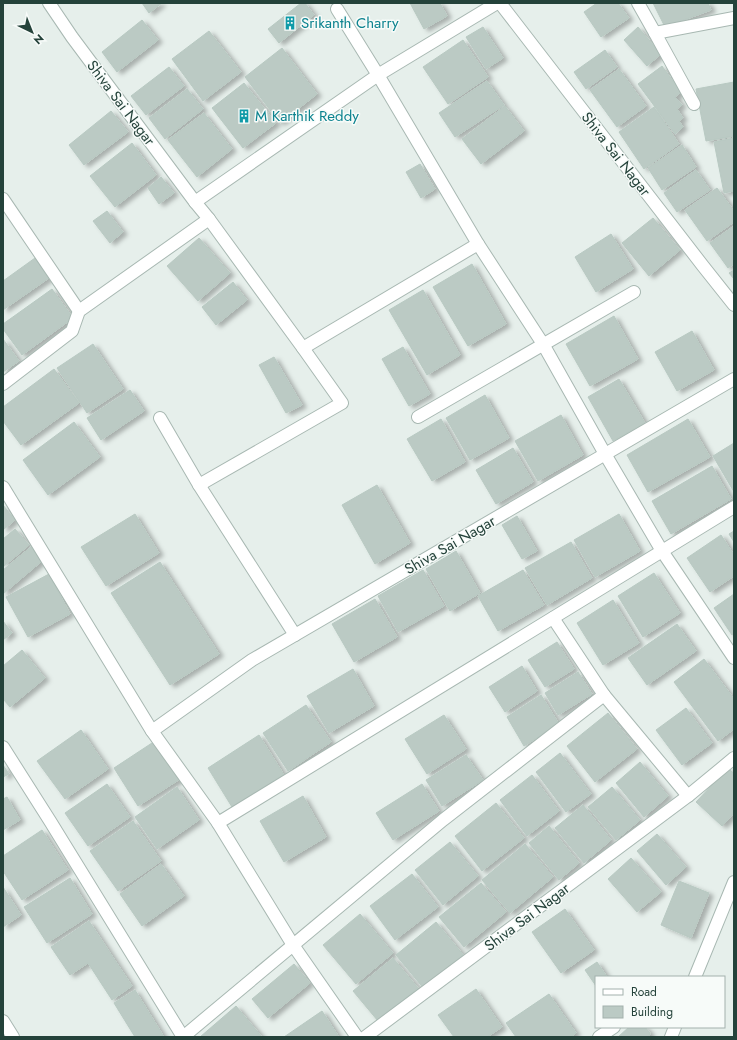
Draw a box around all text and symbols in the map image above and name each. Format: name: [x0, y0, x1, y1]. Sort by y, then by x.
north arrow: [12, 12, 52, 52]
place label: Srikanth Charry: [301, 12, 399, 34]
building icon: Srikanth Charry: [282, 15, 298, 31]
text: N: [30, 30, 47, 48]
street label: Shiva Sai Nagar: [82, 56, 161, 151]
place label: M Karthik Reddy: [255, 105, 359, 127]
street label: Shiva Sai Nagar: [576, 107, 657, 202]
building icon: M Karthik Reddy: [236, 108, 252, 124]
street label: Shiva Sai Nagar: [400, 510, 500, 580]
street label: Shiva Sai Nagar: [480, 877, 575, 956]
legend: [595, 976, 725, 1028]
text: Road: [631, 983, 657, 1001]
text: Building: [631, 1003, 673, 1021]

